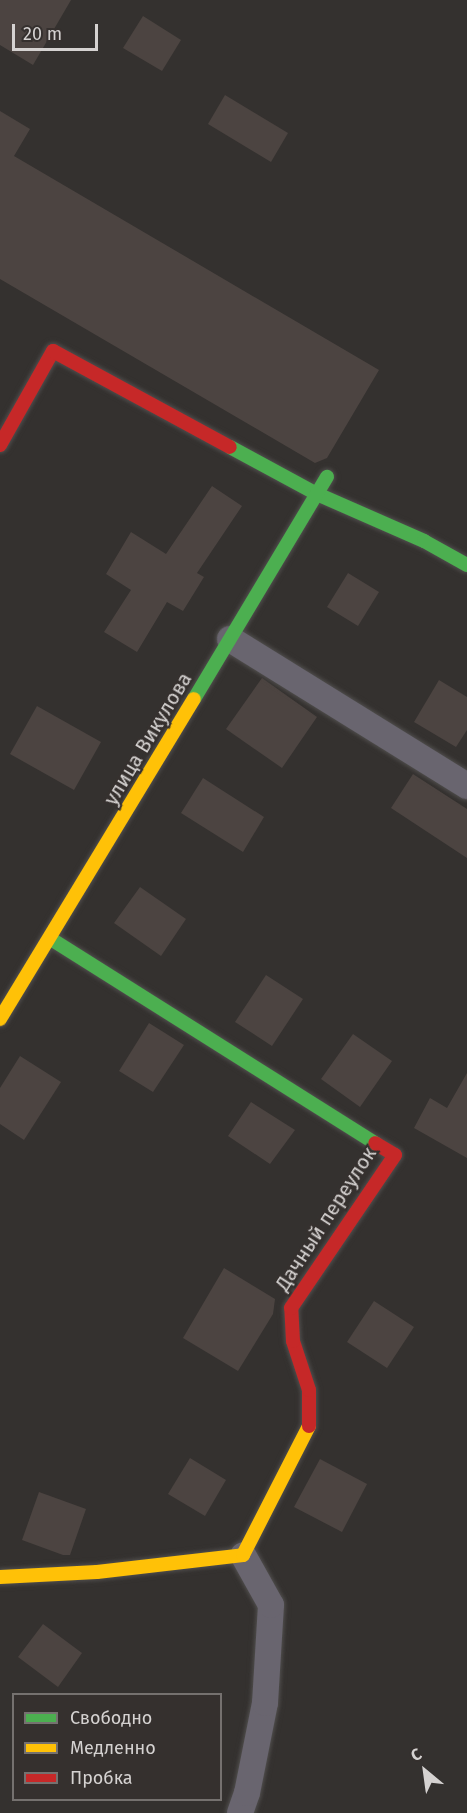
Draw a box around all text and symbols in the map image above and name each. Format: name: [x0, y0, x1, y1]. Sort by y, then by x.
scale bar: [15, 12, 100, 50]
text: 20 m: [23, 23, 62, 45]
street label: улица Викулова: [99, 668, 197, 810]
street label: Дачный переулок: [271, 1143, 381, 1295]
legend: [12, 1693, 222, 1801]
text: Свободно: [70, 1707, 152, 1729]
text: Медленно: [70, 1737, 156, 1759]
north arrow: [395, 1741, 455, 1801]
text: С: [407, 1744, 425, 1765]
text: Пробка: [70, 1767, 133, 1789]

